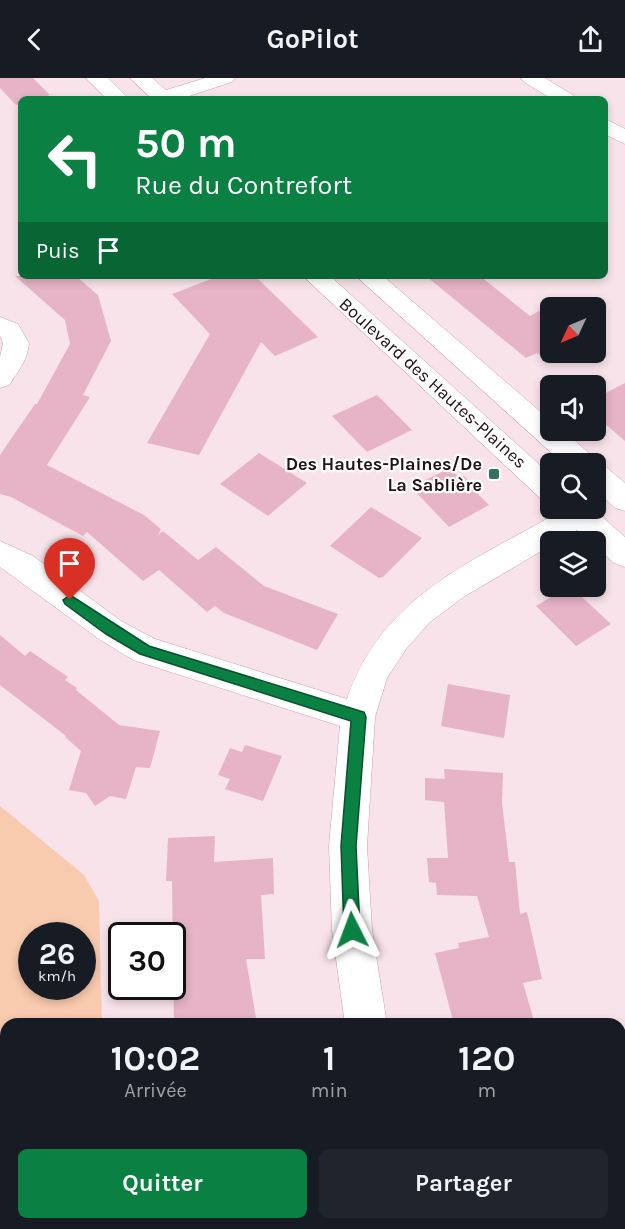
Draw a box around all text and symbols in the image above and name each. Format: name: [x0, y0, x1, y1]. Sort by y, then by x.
icon: back: [18, 23, 51, 56]
text: GoPilot: [266, 23, 359, 55]
icon: share: [574, 23, 607, 56]
text: 50 m: [135, 118, 237, 168]
icon: left: [36, 120, 114, 198]
text: Rue du Contrefort: [135, 169, 352, 201]
icon: arrive: [92, 234, 125, 267]
text: Puis: [36, 238, 80, 264]
street label: Boulevard des Hautes-Plaines: [335, 293, 531, 473]
north arrow: [540, 297, 606, 363]
map controls: [540, 297, 606, 597]
button: sound: [540, 375, 606, 441]
place label: Des Hautes-Plaines/De La Sablière: [286, 453, 482, 496]
button: search: [540, 453, 606, 519]
marker: Des Hautes-Plaines/De La Sablière: [487, 467, 501, 481]
button: layers: [540, 531, 606, 597]
pin: [44, 538, 95, 600]
icon: arrive: [53, 547, 86, 580]
position arrow: [320, 898, 384, 962]
speed limit sign: 30: [108, 922, 186, 1000]
text: 26: [39, 936, 75, 972]
text: km/h: [38, 967, 76, 985]
text: 10:02: [111, 1037, 200, 1079]
text: 1: [323, 1037, 336, 1079]
text: 120: [458, 1037, 516, 1079]
text: Arrivée: [124, 1079, 187, 1102]
text: min: [311, 1079, 348, 1102]
text: m: [477, 1079, 496, 1102]
button: Quitter: [18, 1149, 307, 1218]
button: Partager: [319, 1149, 608, 1218]

